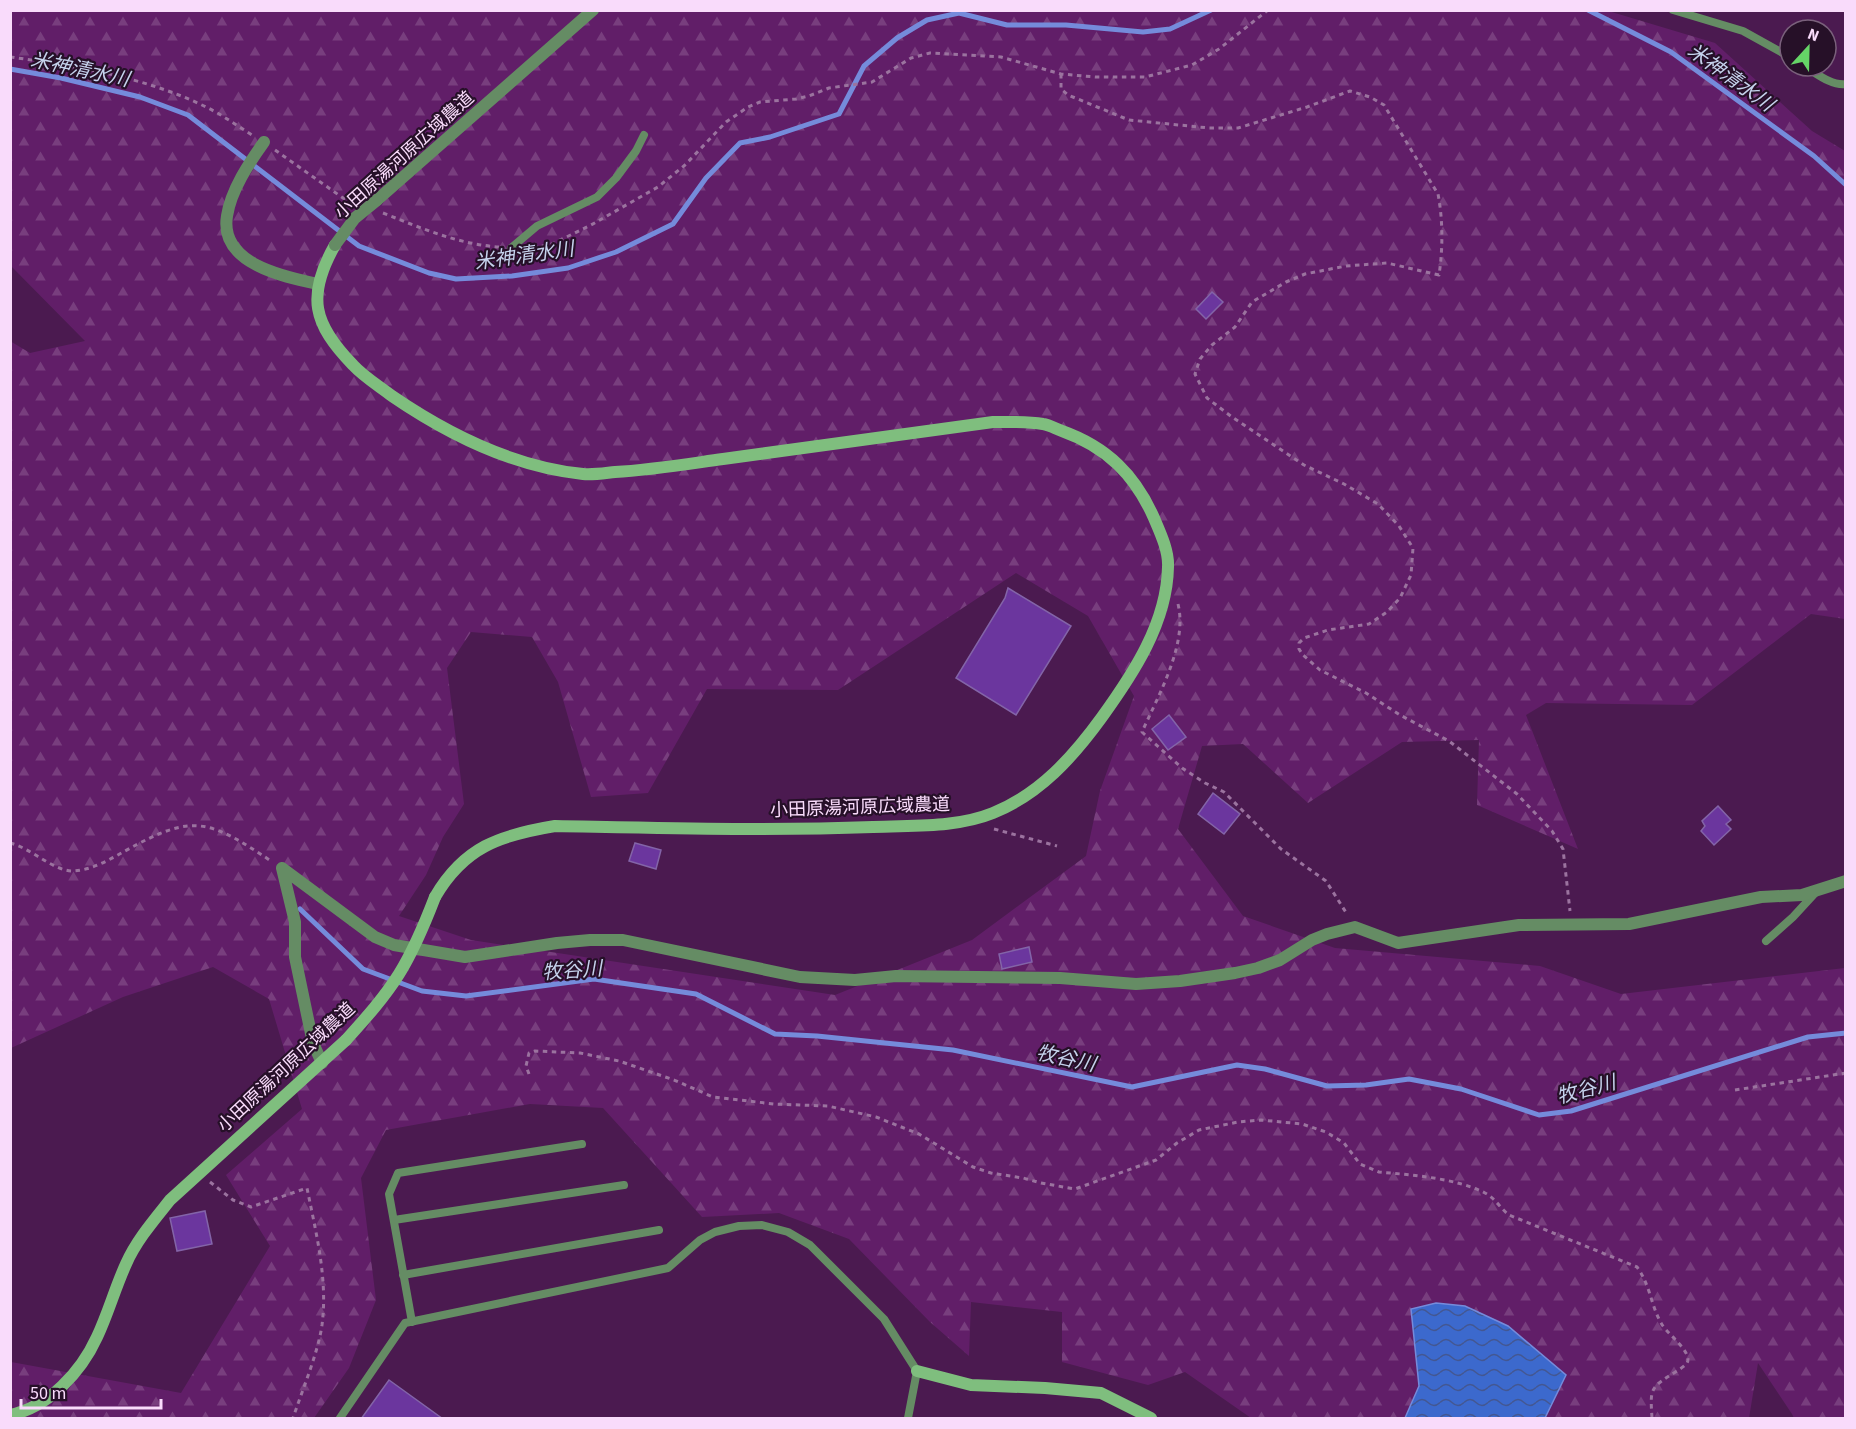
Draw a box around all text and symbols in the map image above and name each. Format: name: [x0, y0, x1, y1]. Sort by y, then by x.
north arrow: [1778, 18, 1838, 78]
text: N: [1804, 23, 1822, 47]
water label: 米神清水川: [1682, 37, 1781, 120]
water label: 米神清水川: [28, 46, 134, 94]
street label: 小田原湯河原広域農道: [329, 86, 480, 225]
water label: 米神清水川: [473, 235, 578, 277]
street label: 小田原湯河原広域農道: [770, 792, 950, 823]
water label: 牧谷川: [541, 955, 605, 987]
street label: 小田原湯河原広域農道: [212, 997, 361, 1138]
water label: 牧谷川: [1034, 1039, 1100, 1079]
water label: 牧谷川: [1554, 1068, 1621, 1111]
scale bar: [21, 1372, 160, 1410]
text: 50 m: [30, 1381, 66, 1406]

